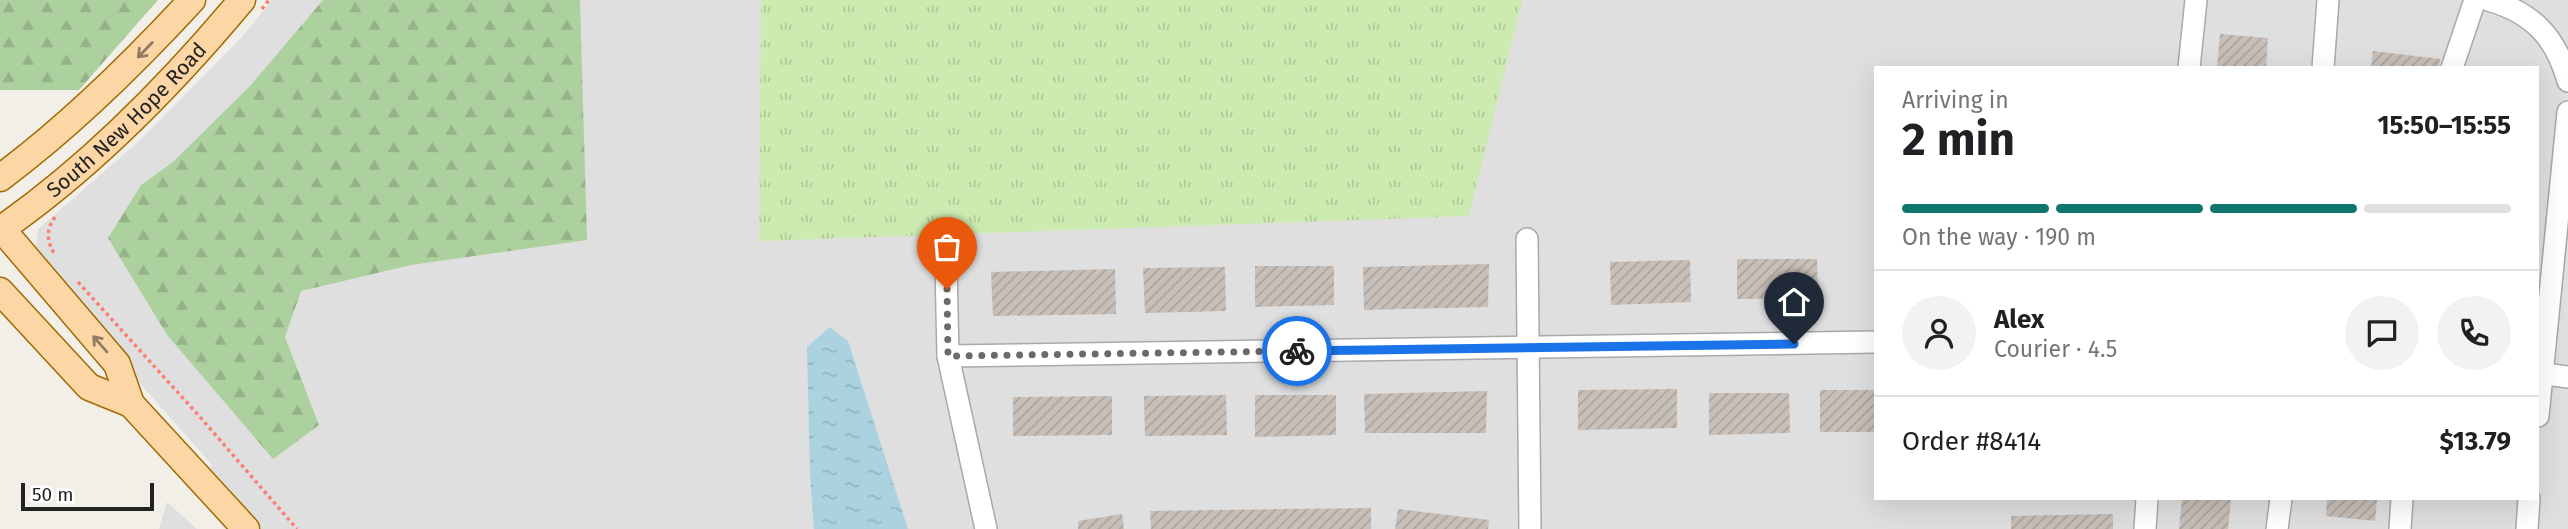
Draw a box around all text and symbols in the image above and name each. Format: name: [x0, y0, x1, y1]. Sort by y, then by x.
street label: South New Hope Road: [41, 37, 212, 203]
one-way arrow: [137, 41, 154, 58]
text: Arriving in: [1902, 86, 2009, 114]
text: 15:50–15:55: [2378, 110, 2511, 141]
text: 2 min: [1902, 112, 2015, 167]
pin: [917, 217, 977, 289]
text: On the way · 190 m: [1902, 223, 2096, 251]
icon: bag: [928, 228, 966, 266]
pin: [1764, 272, 1824, 344]
icon: home: [1775, 283, 1813, 321]
button: person: [1902, 296, 1976, 370]
button: chat: [2345, 296, 2419, 370]
button: phone: [2437, 296, 2511, 370]
text: Alex: [1994, 304, 2044, 335]
courier: [1262, 316, 1332, 386]
icon: bike: [1278, 332, 1316, 370]
text: Courier · 4.5: [1994, 335, 2117, 363]
one-way arrow: [92, 336, 108, 354]
text: Order #8414: [1902, 426, 2041, 457]
text: $13.79: [2439, 426, 2511, 457]
scale bar: [21, 480, 154, 512]
text: 50 m: [32, 483, 73, 506]

